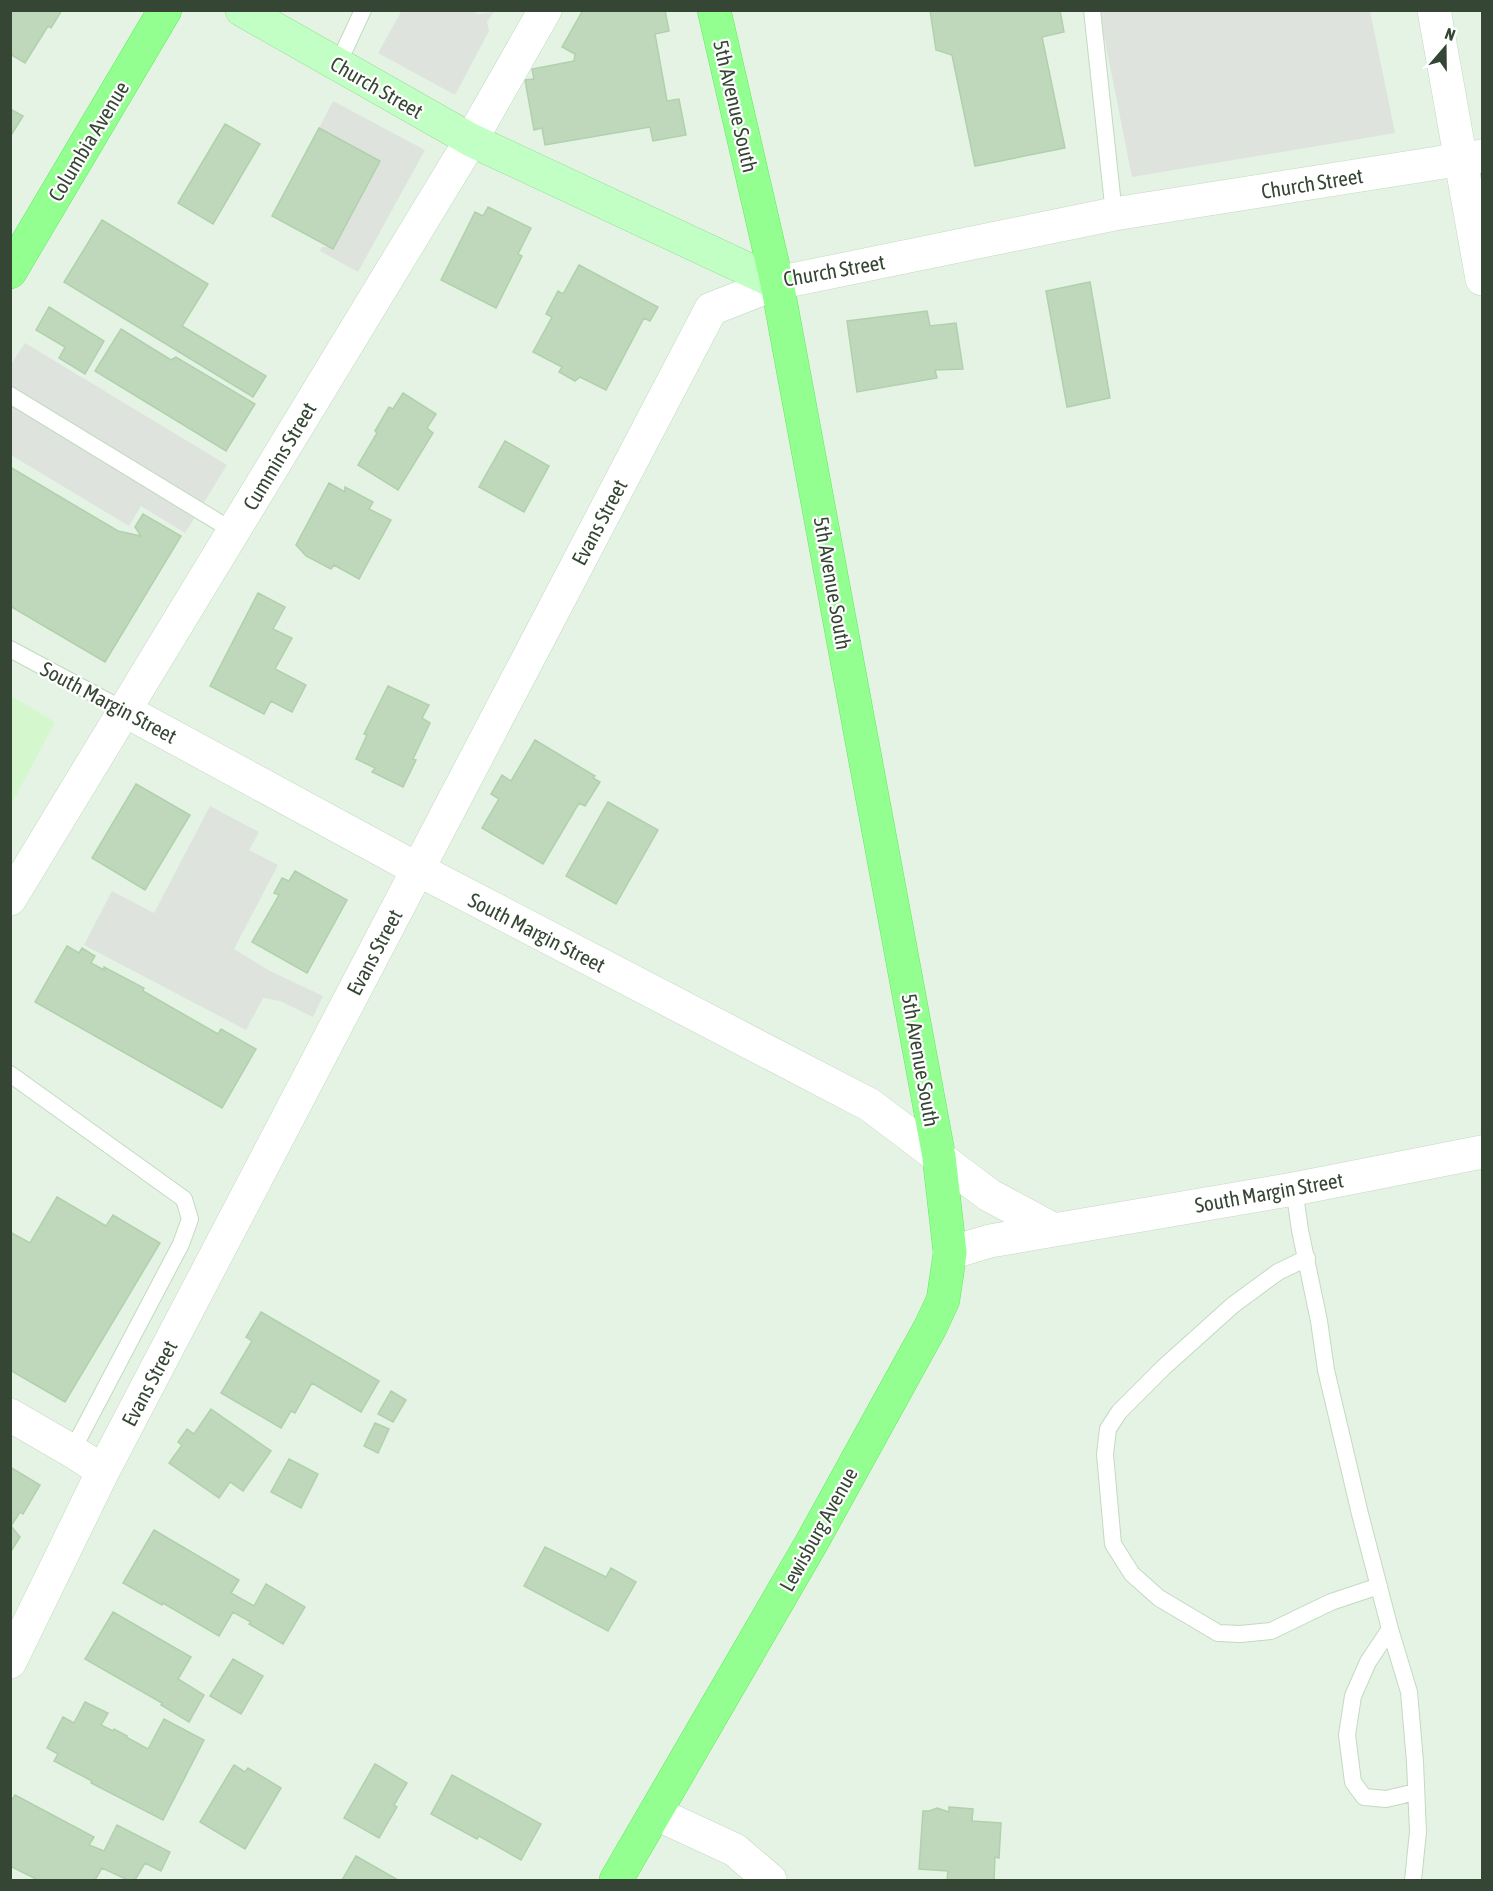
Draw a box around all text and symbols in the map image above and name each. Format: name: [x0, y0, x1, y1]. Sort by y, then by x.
north arrow: [1415, 18, 1475, 78]
text: N: [1443, 24, 1458, 44]
street label: 5th Avenue South: [709, 38, 763, 174]
street label: Church Street: [326, 51, 428, 123]
street label: Columbia Avenue: [43, 77, 133, 205]
street label: Church Street: [1259, 163, 1365, 203]
street label: Church Street: [781, 249, 887, 291]
street label: Cummins Street: [237, 398, 321, 514]
street label: Evans Street: [566, 475, 632, 569]
street label: 5th Avenue South: [809, 514, 857, 652]
street label: South Margin Street: [37, 656, 181, 748]
street label: South Margin Street: [465, 887, 609, 977]
street label: Evans Street: [341, 905, 407, 999]
street label: 5th Avenue South: [897, 991, 945, 1129]
street label: South Margin Street: [1193, 1167, 1345, 1217]
street label: Evans Street: [116, 1336, 182, 1430]
street label: Lewisburg Avenue: [774, 1463, 862, 1595]

